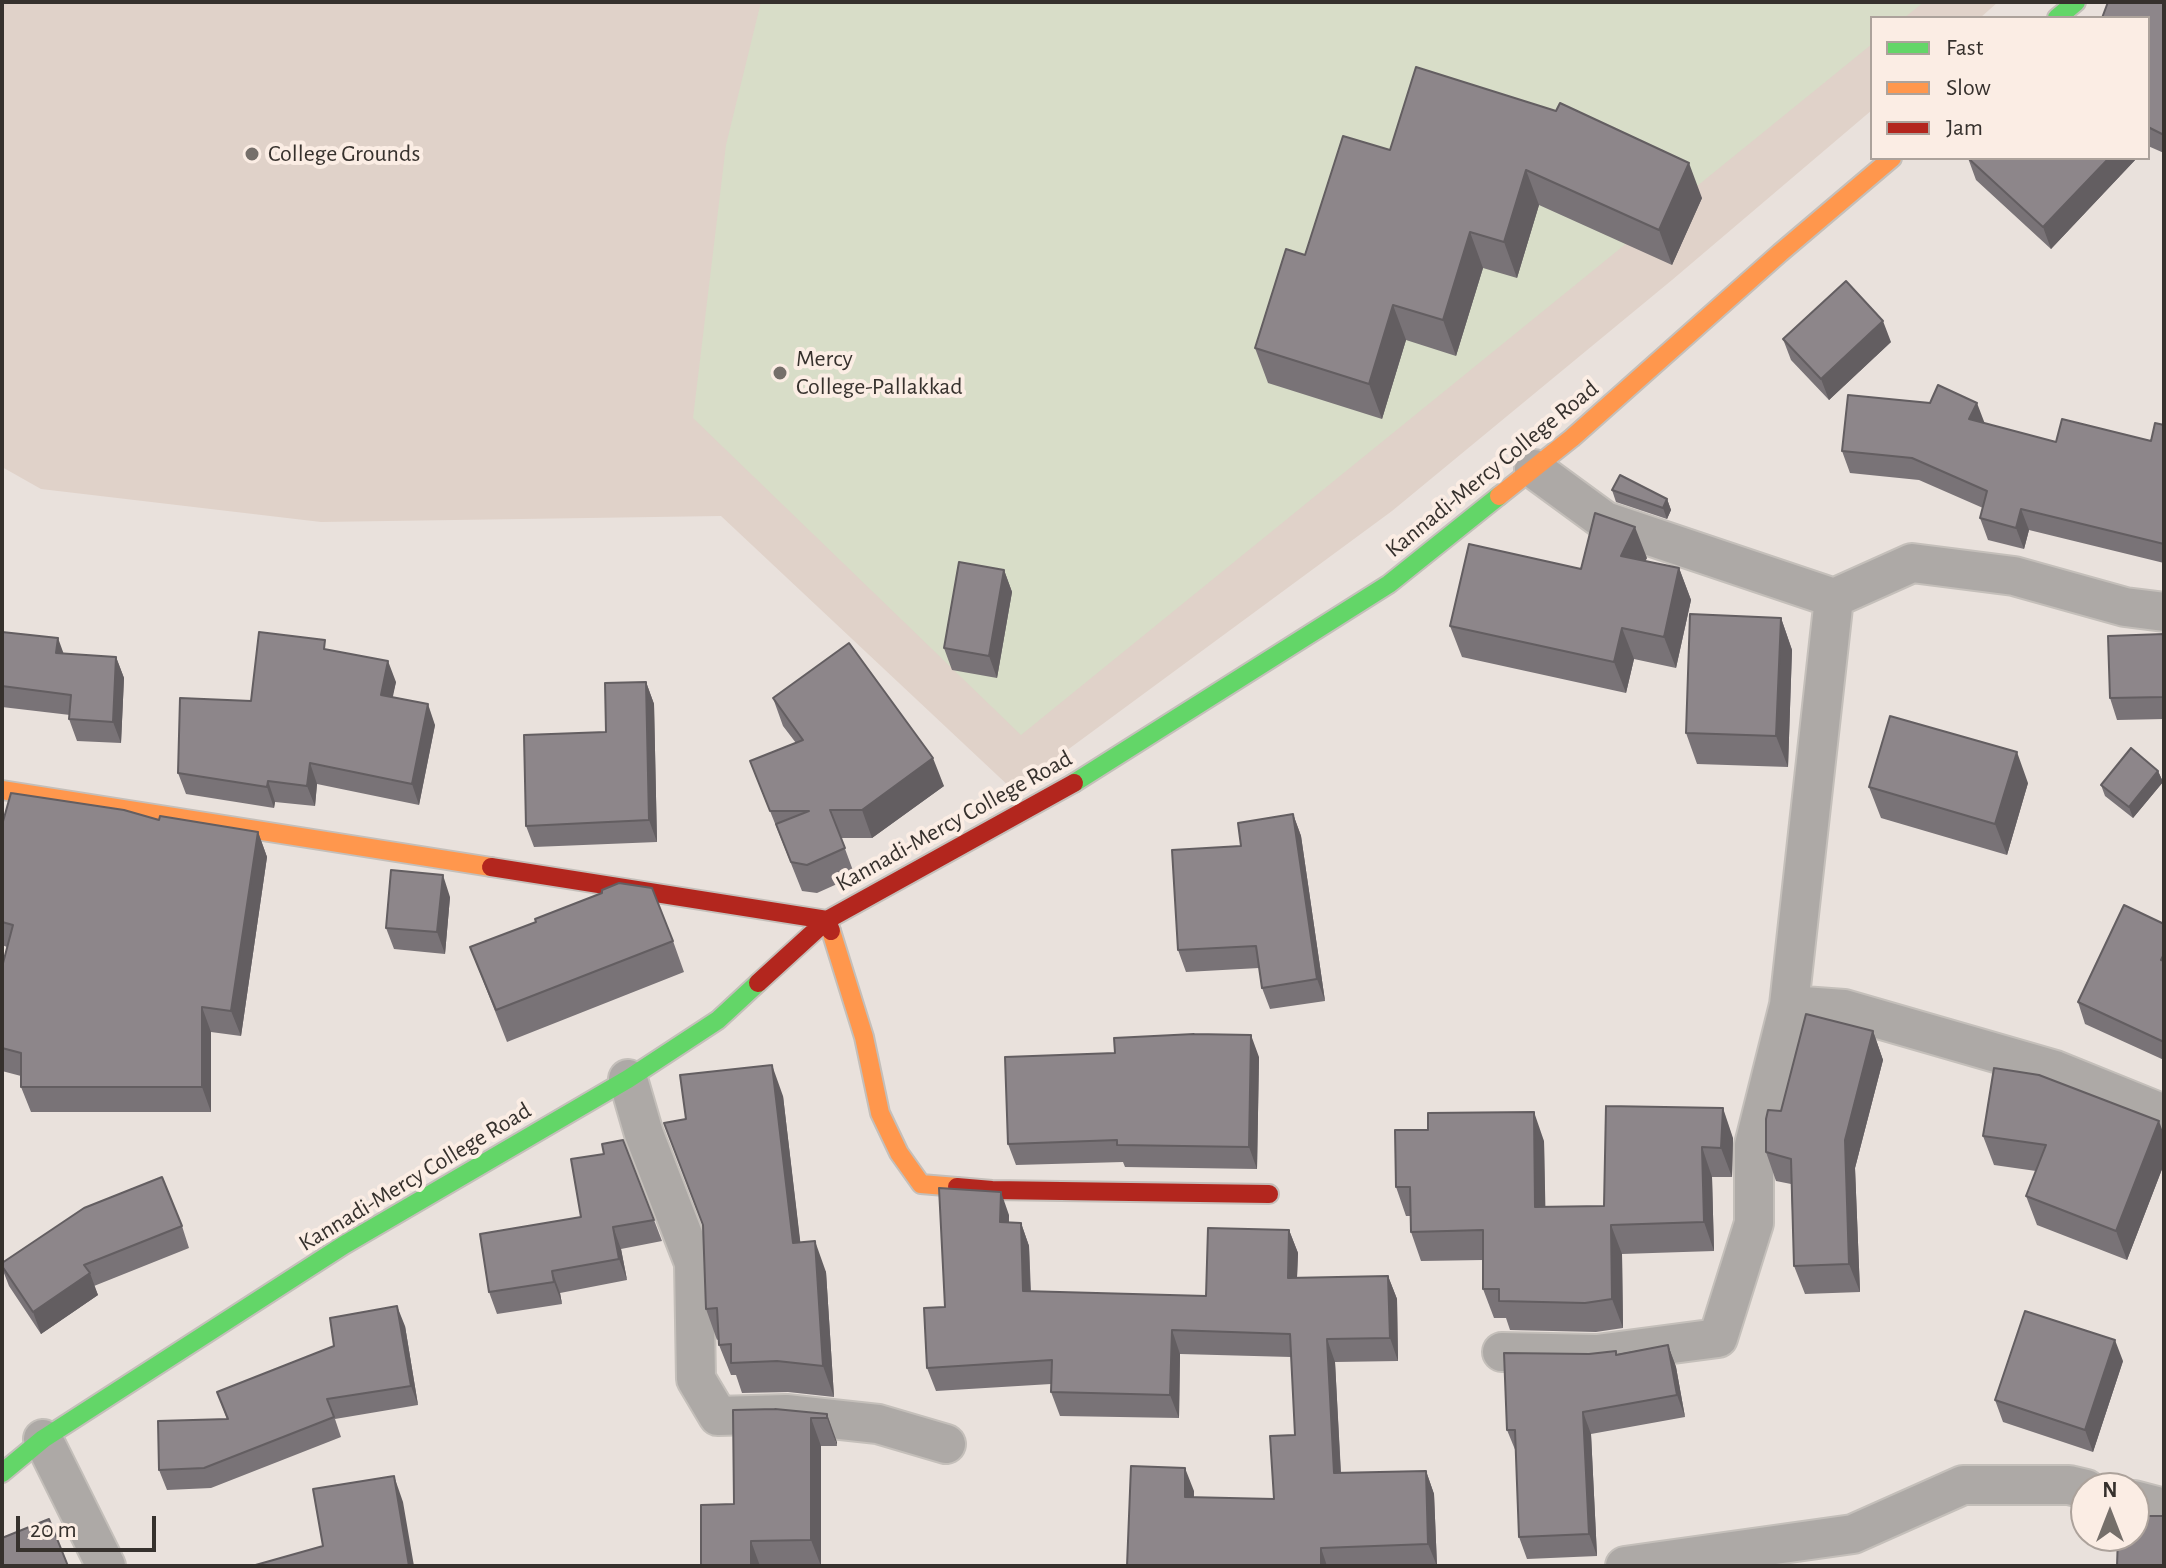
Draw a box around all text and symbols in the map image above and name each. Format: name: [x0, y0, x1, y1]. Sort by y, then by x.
legend: [1870, 16, 2150, 160]
text: Fast: [1946, 36, 1983, 60]
text: Slow: [1946, 76, 1991, 100]
text: Jam: [1946, 116, 1983, 140]
place label: College Grounds: [268, 140, 420, 168]
marker: College Grounds: [243, 145, 261, 163]
place label: Mercy College-Pallakkad: [796, 345, 963, 401]
marker: Mercy College-Pallakkad: [771, 364, 789, 382]
street label: Kannadi-Mercy College Road: [1380, 374, 1604, 564]
street label: Kannadi-Mercy College Road: [831, 744, 1077, 898]
street label: Kannadi-Mercy College Road: [294, 1096, 536, 1258]
north arrow: [2070, 1472, 2150, 1552]
text: N: [2102, 1479, 2118, 1501]
scale bar: [20, 1500, 160, 1550]
text: 20 m: [30, 1518, 77, 1542]

